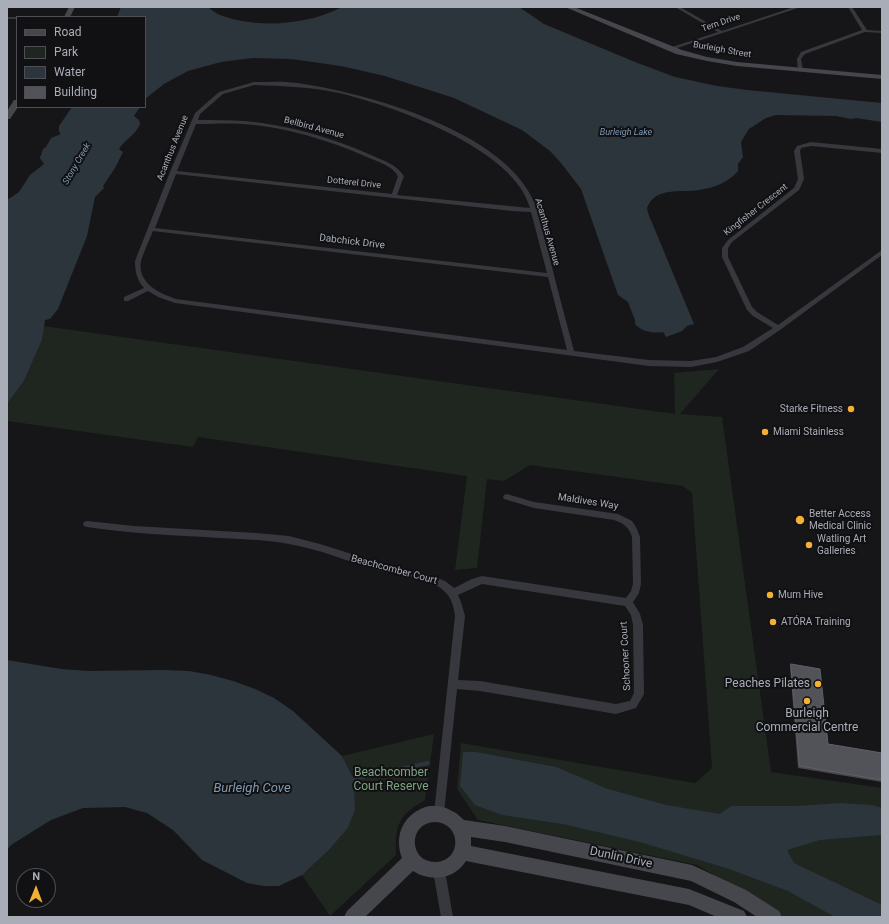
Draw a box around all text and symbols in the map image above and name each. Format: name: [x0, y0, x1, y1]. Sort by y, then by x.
street label: Tern Drive: [700, 11, 742, 35]
legend: [16, 16, 146, 108]
text: Road: [54, 25, 82, 39]
street label: Burleigh Street: [692, 40, 752, 60]
text: Park: [54, 45, 78, 59]
text: Water: [54, 65, 85, 79]
text: Building: [54, 85, 97, 99]
street label: Acanthus Avenue: [155, 114, 191, 182]
street label: Bellbird Avenue: [283, 115, 345, 141]
water label: Burleigh Lake: [600, 128, 652, 138]
water label: Stony Creek: [61, 141, 93, 187]
street label: Dotterel Drive: [327, 175, 381, 191]
street label: Kingfisher Crescent: [722, 182, 790, 238]
street label: Acanthus Avenue: [532, 197, 562, 267]
street label: Dabchick Drive: [318, 232, 386, 252]
place label: Starke Fitness: [780, 403, 843, 415]
marker: Starke Fitness: [846, 404, 856, 414]
place label: Miami Stainless: [773, 426, 844, 438]
marker: Miami Stainless: [760, 427, 770, 437]
street label: Maldives Way: [557, 491, 619, 513]
place label: Better Access Medical Clinic: [809, 508, 871, 532]
marker: Better Access Medical Clinic: [794, 514, 806, 526]
place label: Watling Art Galleries: [817, 533, 866, 556]
marker: Watling Art Galleries: [804, 540, 814, 550]
street label: Beachcomber Court: [350, 553, 438, 587]
place label: Mum Hive: [778, 589, 823, 601]
marker: Mum Hive: [765, 590, 775, 600]
place label: ATÓRA Training: [781, 616, 851, 628]
marker: ATÓRA Training: [768, 617, 778, 627]
street label: Schooner Court: [618, 621, 634, 691]
place label: Peaches Pilates: [725, 677, 810, 691]
marker: Peaches Pilates: [813, 679, 823, 689]
marker: Burleigh Commercial Centre: [802, 696, 812, 706]
place label: Burleigh Commercial Centre: [756, 707, 858, 735]
park label: Beachcomber Court Reserve: [353, 766, 429, 794]
water label: Burleigh Cove: [213, 781, 291, 797]
street label: Dunlin Drive: [588, 844, 654, 872]
north arrow: [16, 868, 56, 908]
text: N: [32, 870, 40, 883]

